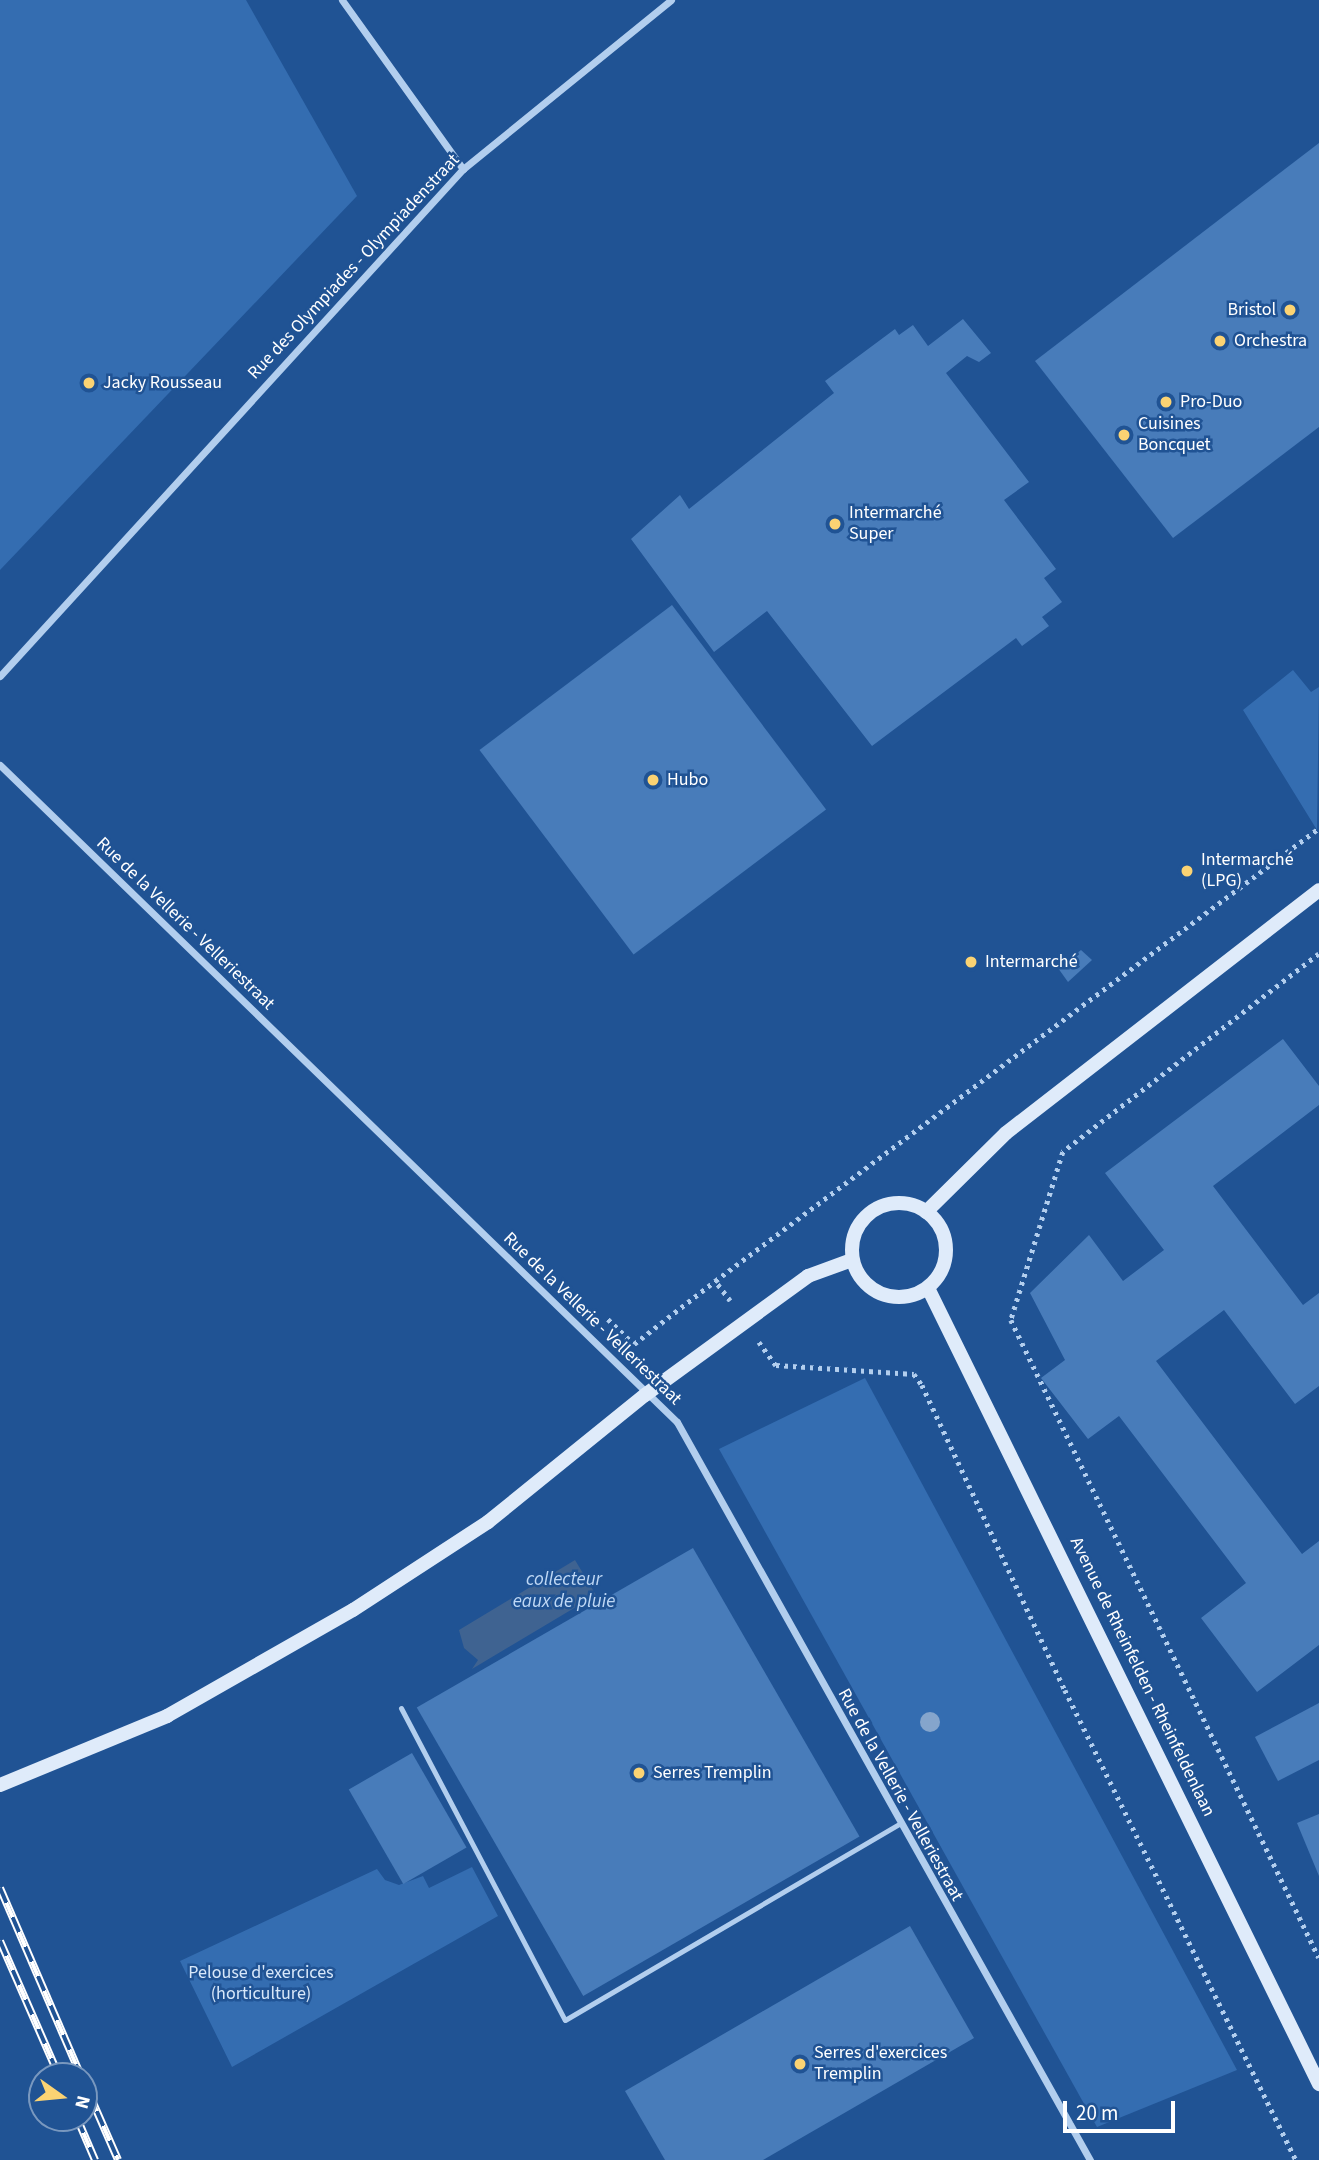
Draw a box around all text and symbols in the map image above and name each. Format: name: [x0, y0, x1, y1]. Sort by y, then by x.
street label: Rue des Olympiades - Olympiadenstraat: [244, 150, 464, 384]
place label: Bristol: [1227, 299, 1276, 321]
marker: Bristol: [1282, 302, 1298, 318]
place label: Orchestra: [1234, 330, 1307, 352]
marker: Orchestra: [1212, 333, 1228, 349]
place label: Jacky Rousseau: [103, 372, 222, 394]
marker: Jacky Rousseau: [81, 375, 97, 391]
place label: Pro-Duo: [1180, 391, 1242, 413]
marker: Pro-Duo: [1158, 394, 1174, 410]
place label: Cuisines Boncquet: [1138, 414, 1211, 457]
marker: Cuisines Boncquet: [1116, 427, 1132, 443]
place label: Intermarché Super: [849, 503, 942, 546]
marker: Intermarché Super: [827, 516, 843, 532]
place label: Hubo: [667, 769, 708, 791]
marker: Hubo: [645, 772, 661, 788]
street label: Rue de la Vellerie - Velleriestraat: [91, 833, 279, 1015]
place label: Intermarché (LPG): [1201, 850, 1294, 892]
marker: Intermarché (LPG): [1179, 863, 1195, 879]
place label: Intermarché: [985, 951, 1078, 973]
marker: Intermarché: [963, 954, 979, 970]
street label: Rue de la Vellerie - Velleriestraat: [498, 1228, 686, 1410]
street label: Avenue de Rheinfelden - Rheinfeldenlaan: [1065, 1534, 1219, 1820]
water label: collecteur eaux de pluie: [513, 1569, 615, 1613]
street label: Rue de la Vellerie - Velleriestraat: [833, 1685, 967, 1905]
place label: Serres Tremplin: [653, 1762, 772, 1784]
marker: Serres Tremplin: [631, 1765, 647, 1781]
park label: Pelouse d'exercices (horticulture): [188, 1963, 334, 2006]
place label: Serres d'exercices Tremplin: [814, 2043, 947, 2086]
marker: Serres d'exercices Tremplin: [792, 2056, 808, 2072]
north arrow: [28, 2062, 98, 2132]
scale bar: [1067, 2086, 1179, 2130]
text: N: [67, 2092, 97, 2112]
text: 20 m: [1076, 2098, 1118, 2128]

